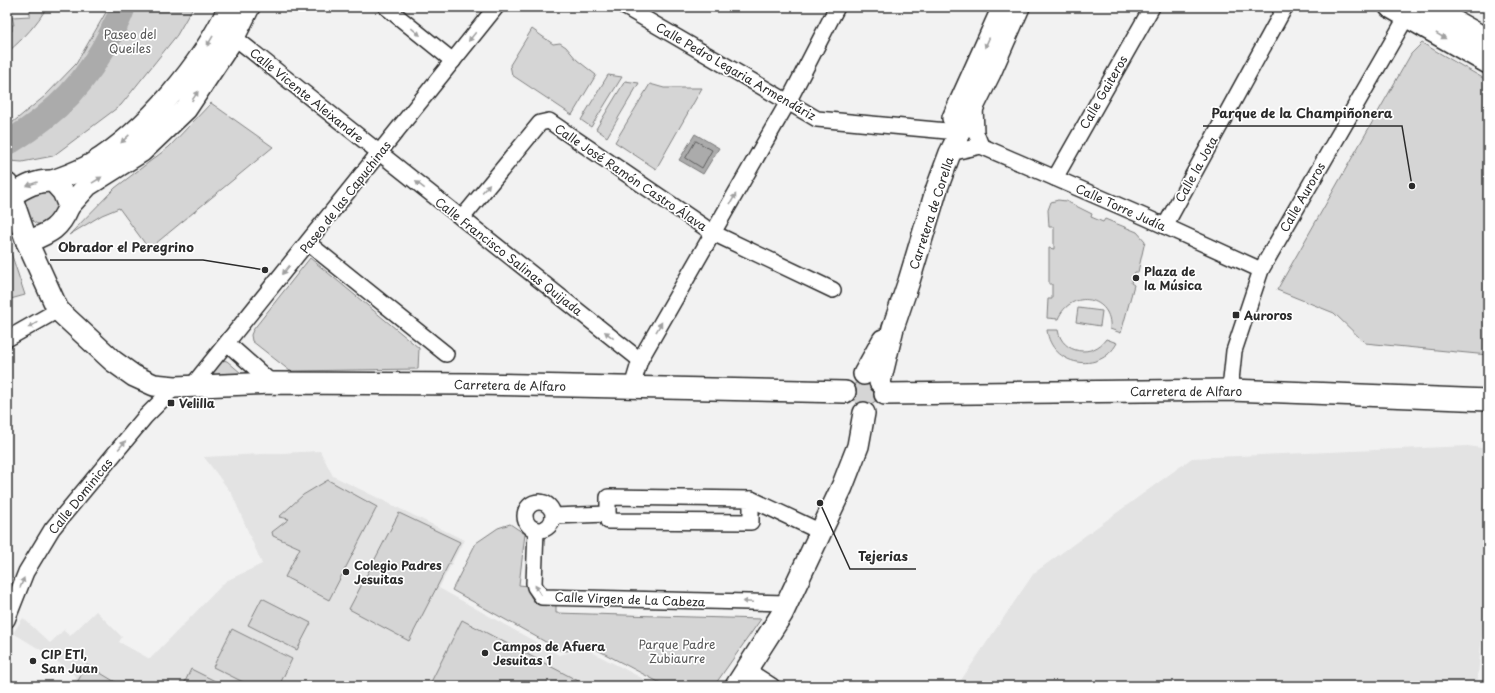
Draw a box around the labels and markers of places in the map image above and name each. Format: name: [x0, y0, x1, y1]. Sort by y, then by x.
callout: Parque de la Champiñonera: [1203, 101, 1402, 126]
callout: Obrador el Peregrino: [50, 235, 203, 260]
place label: Plaza de la Música: [1144, 262, 1203, 294]
marker: Plaza de la Música: [1131, 273, 1141, 283]
place label: Auroros: [1243, 306, 1292, 324]
marker: Auroros: [1231, 310, 1241, 320]
place label: Velilla: [179, 394, 215, 412]
marker: Velilla: [166, 398, 176, 408]
callout: Tejerias: [850, 544, 916, 569]
place label: Colegio Padres Jesuitas: [354, 556, 442, 588]
marker: Colegio Padres Jesuitas: [341, 567, 351, 577]
place label: Campos de Afuera Jesuitas 1: [493, 637, 606, 669]
place label: CIP ETI, San Juan: [41, 645, 98, 677]
marker: Campos de Afuera Jesuitas 1: [480, 648, 490, 658]
marker: CIP ETI, San Juan: [28, 656, 38, 666]

